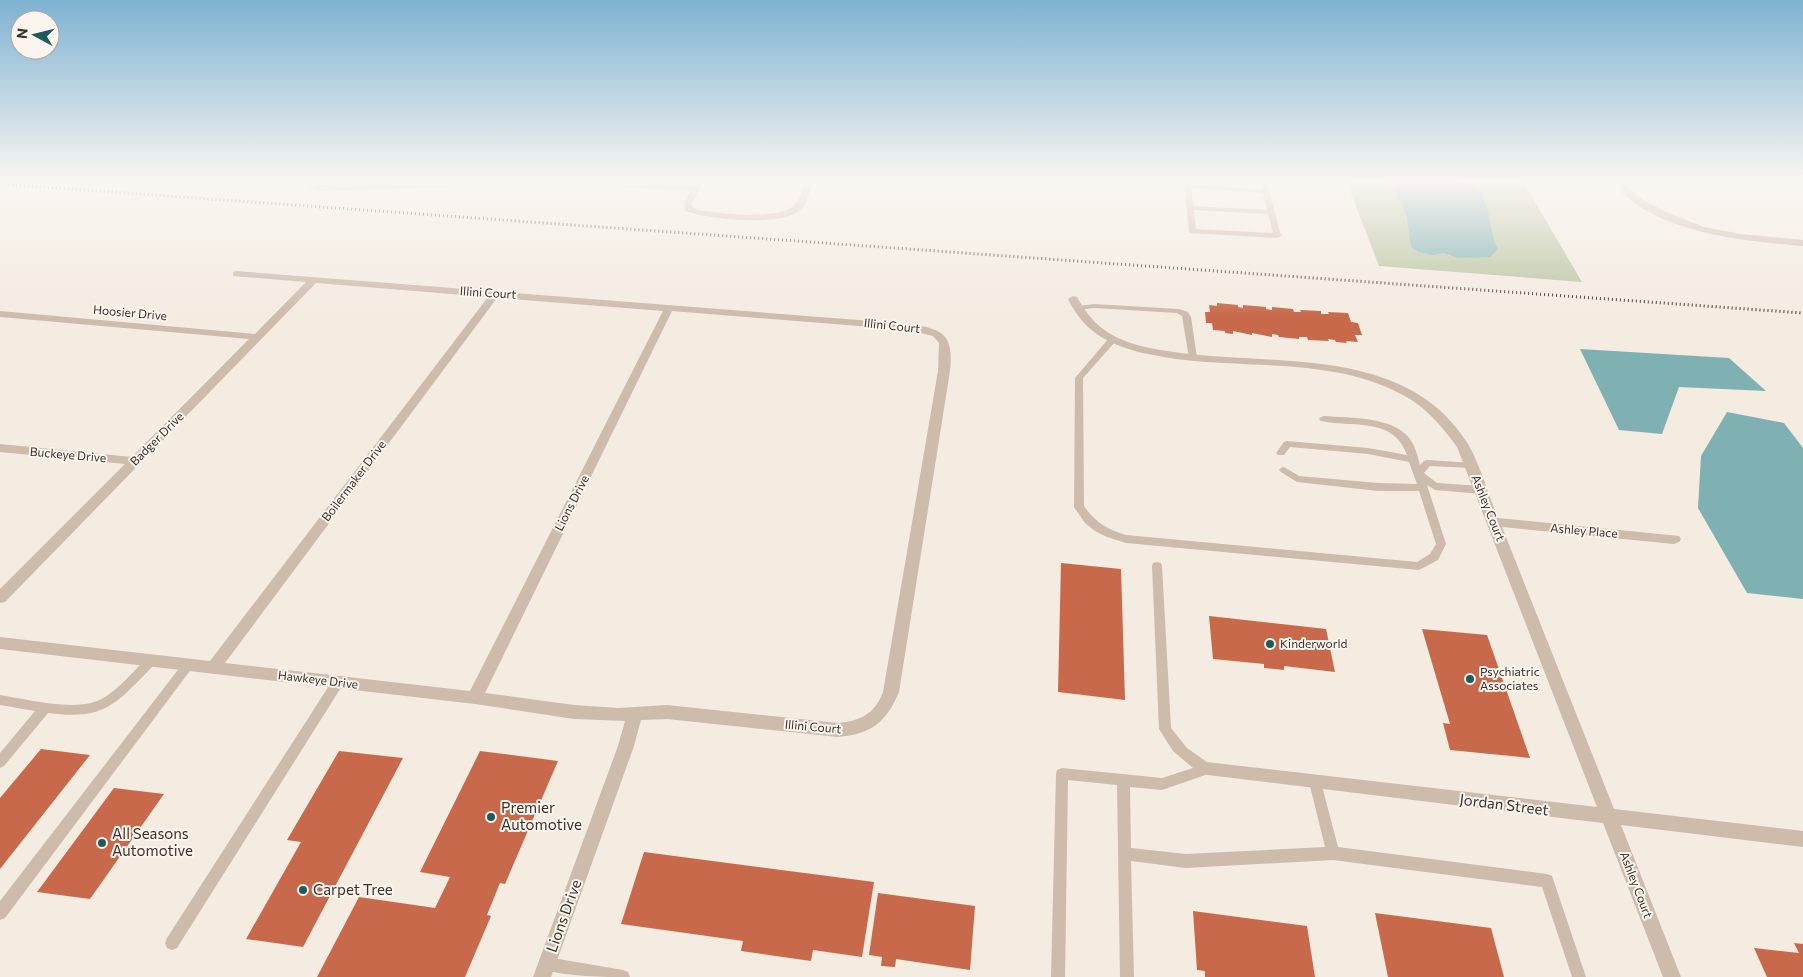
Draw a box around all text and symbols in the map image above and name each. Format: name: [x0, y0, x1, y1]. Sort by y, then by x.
north arrow: [10, 10, 60, 60]
text: N: [13, 27, 31, 40]
street label: Illini Court: [459, 283, 517, 301]
street label: Hoosier Drive: [93, 302, 168, 322]
street label: Illini Court: [863, 315, 921, 335]
street label: Badger Drive: [127, 409, 186, 468]
street label: Boilermaker Drive: [318, 437, 388, 524]
street label: Buckeye Drive: [29, 444, 107, 464]
street label: Lions Drive: [551, 472, 591, 533]
street label: Ashley Court: [1469, 472, 1509, 543]
street label: Ashley Place: [1550, 520, 1618, 540]
place label: Kinderworld: [1280, 636, 1347, 650]
marker: Kinderworld: [1264, 638, 1276, 650]
place label: Psychiatric Associates: [1480, 664, 1540, 692]
street label: Hawkeye Drive: [277, 667, 359, 691]
marker: Psychiatric Associates: [1464, 673, 1476, 685]
street label: Illini Court: [784, 717, 842, 735]
street label: Jordan Street: [1459, 790, 1550, 818]
place label: Premier Automotive: [501, 798, 582, 833]
marker: Premier Automotive: [485, 811, 497, 823]
place label: All Seasons Automotive: [112, 824, 193, 859]
marker: All Seasons Automotive: [96, 837, 108, 849]
street label: Ashley Court: [1618, 849, 1656, 920]
street label: Lions Drive: [542, 877, 585, 954]
place label: Carpet Tree: [313, 880, 393, 898]
marker: Carpet Tree: [297, 884, 309, 896]

